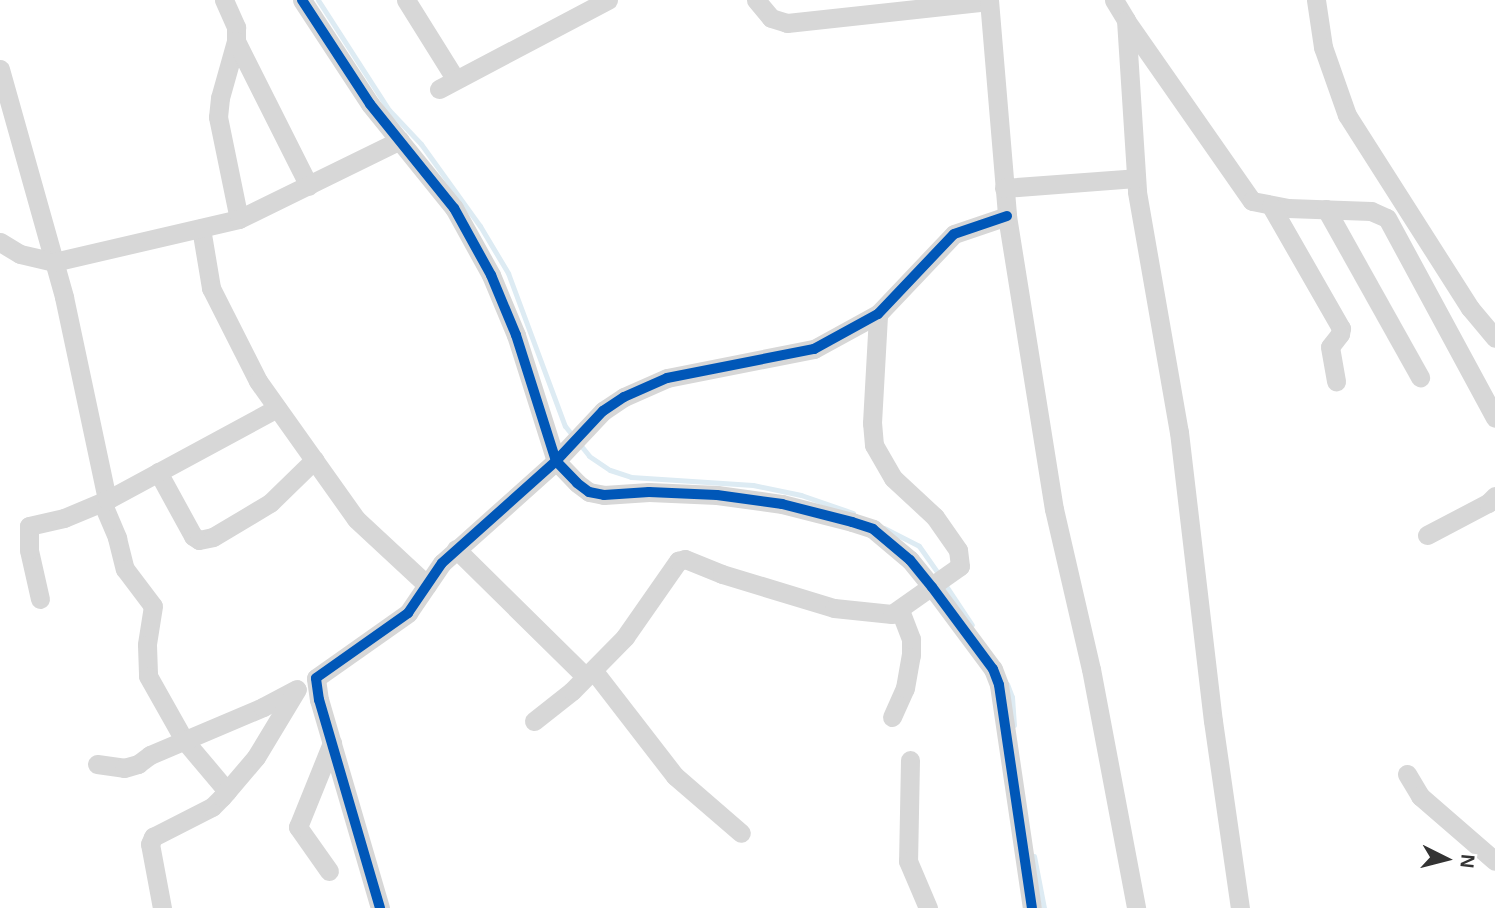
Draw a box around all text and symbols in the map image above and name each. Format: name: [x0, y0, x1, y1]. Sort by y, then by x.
north arrow: [1411, 824, 1481, 894]
text: N: [1456, 853, 1479, 869]

